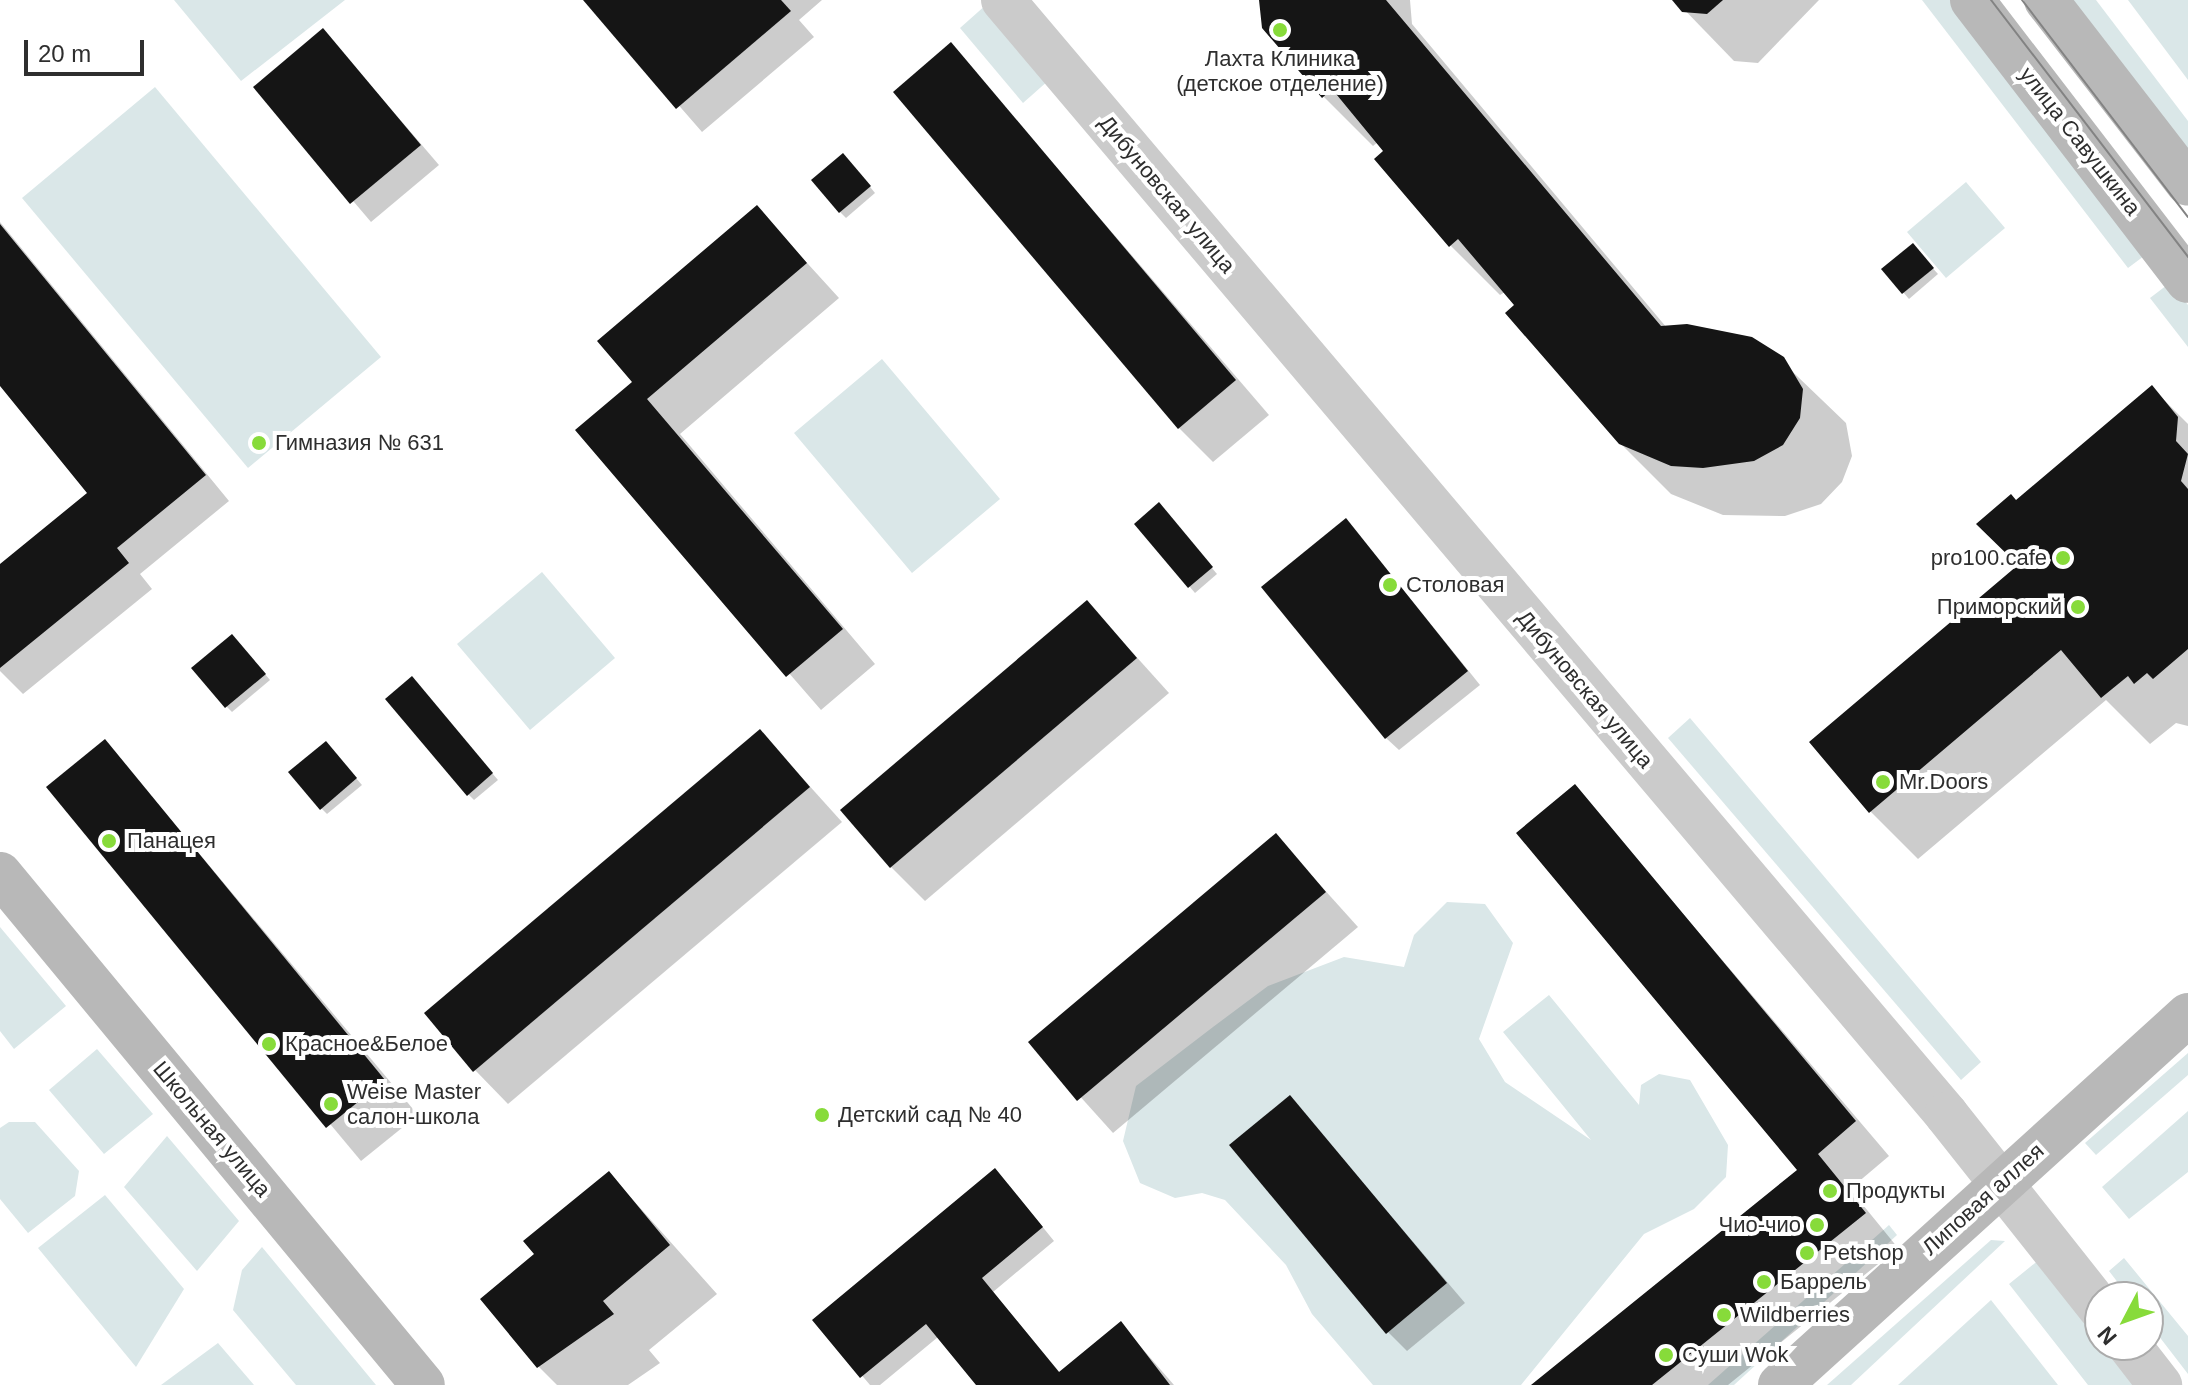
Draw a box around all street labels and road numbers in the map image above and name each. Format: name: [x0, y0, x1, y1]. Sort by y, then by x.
street label: улица Савушкина: [2014, 62, 2146, 220]
street label: Дибуновская улица: [1093, 110, 1241, 278]
street label: Дибуновская улица: [1511, 605, 1659, 773]
street label: Школьная улица: [148, 1056, 276, 1202]
street label: Липовая аллея: [1917, 1137, 2049, 1261]

